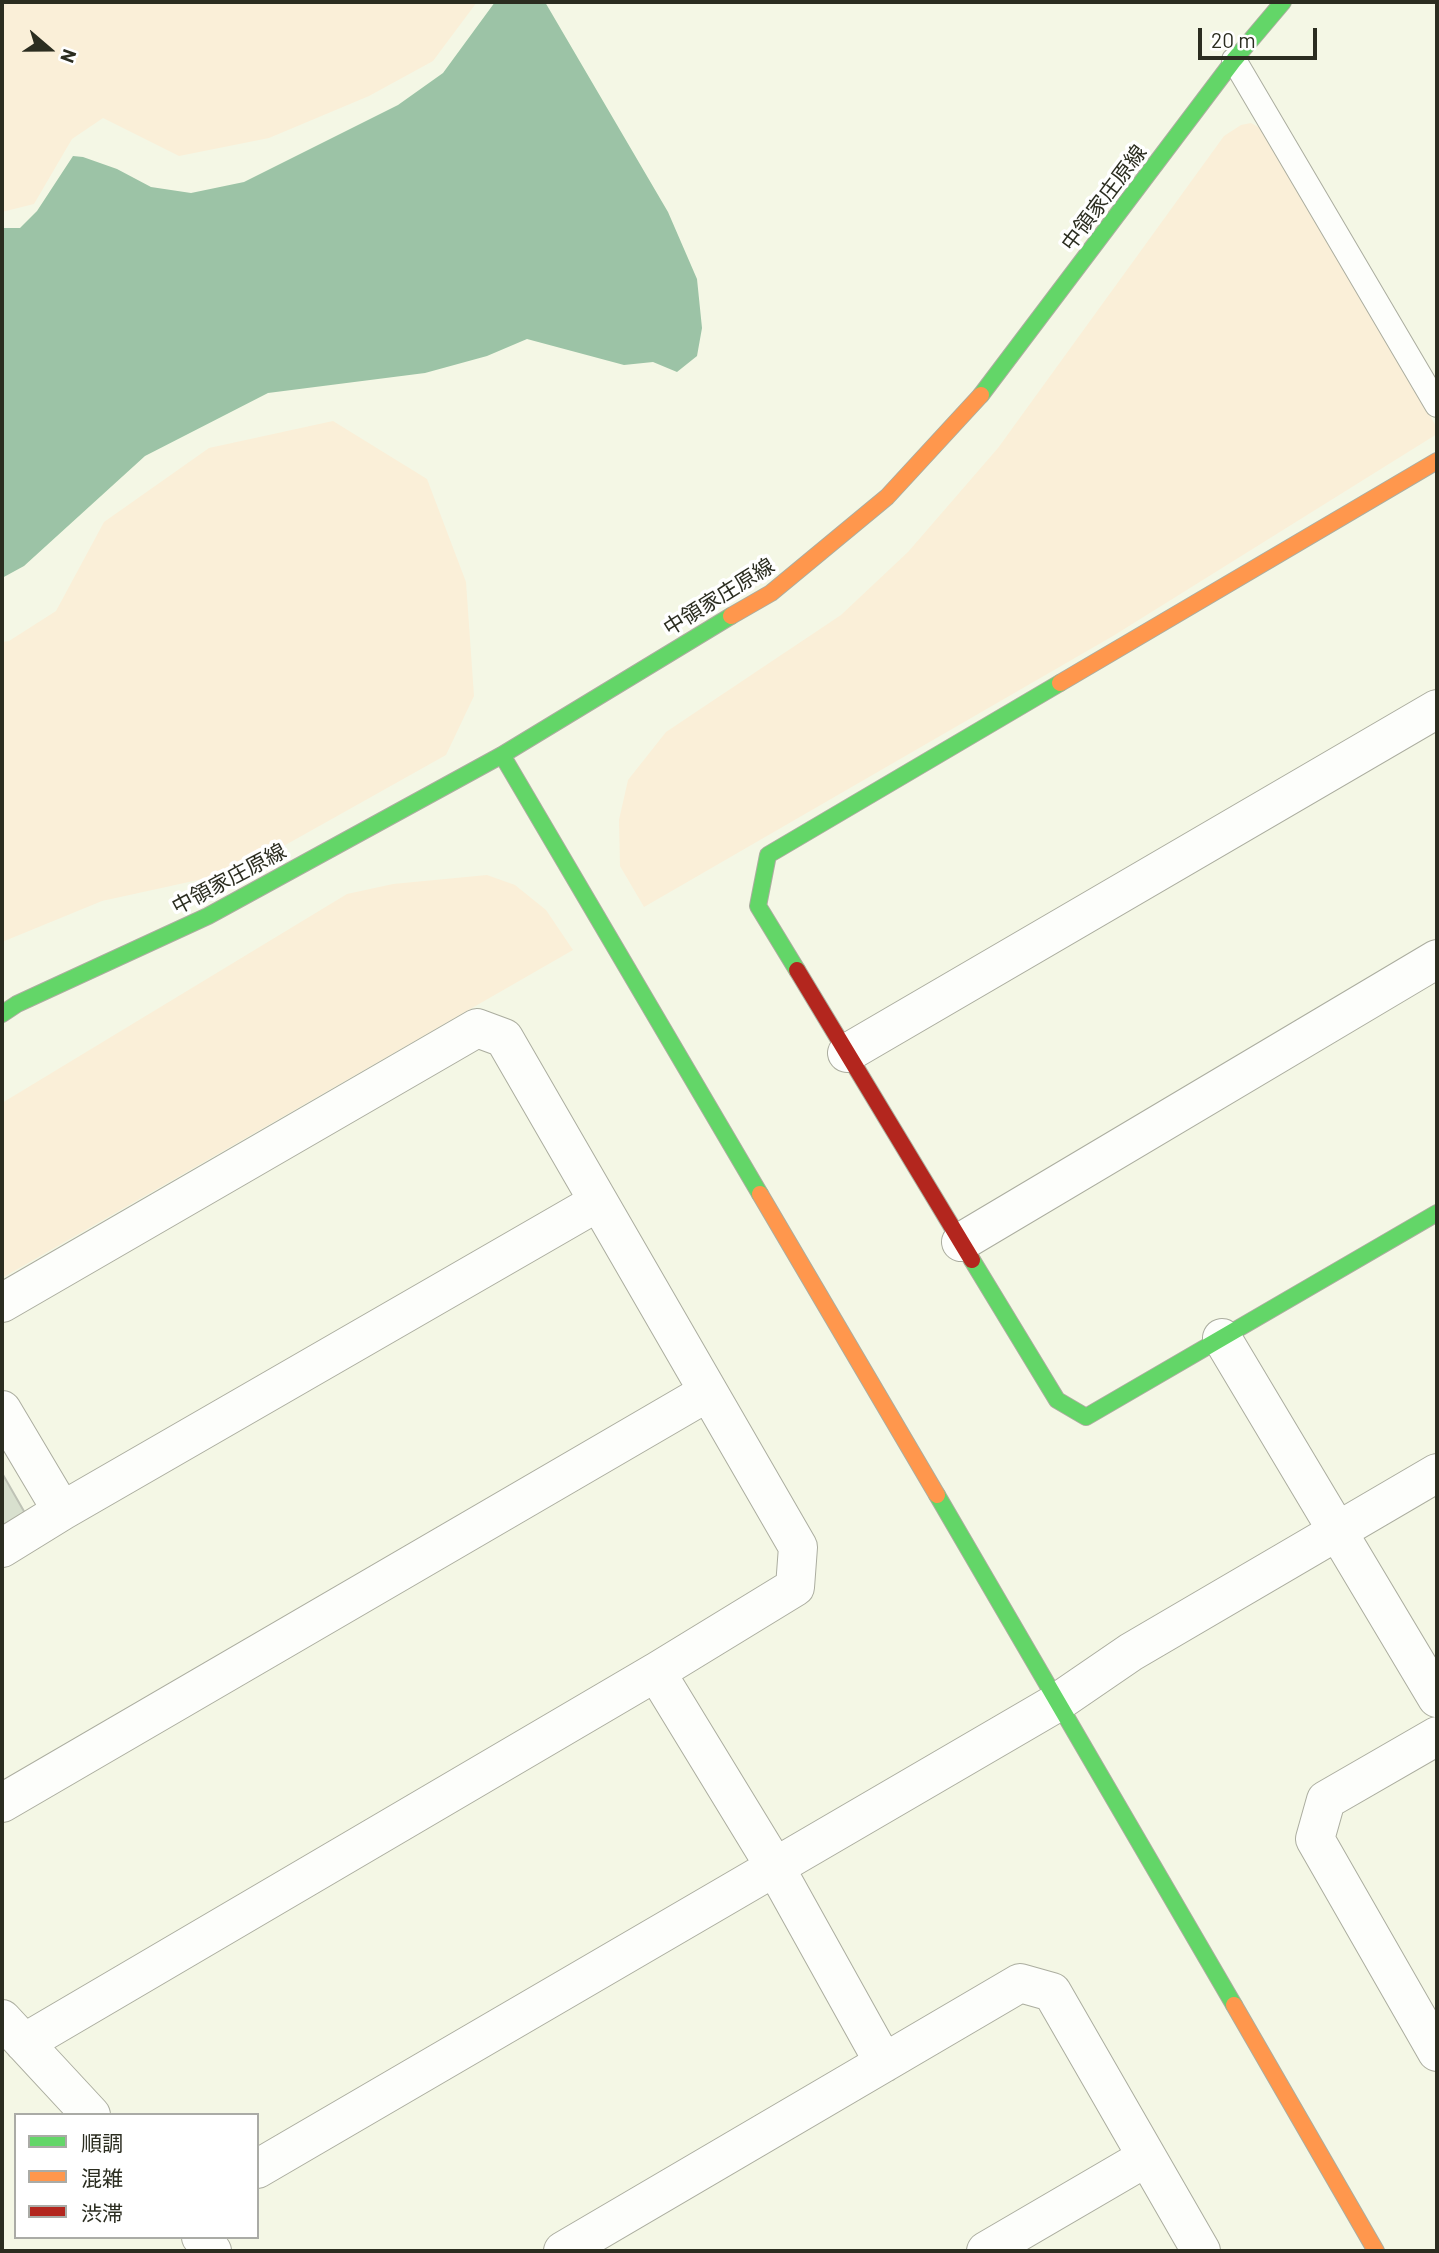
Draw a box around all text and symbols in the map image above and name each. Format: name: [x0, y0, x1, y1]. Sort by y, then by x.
north arrow: [14, 14, 84, 84]
scale bar: [1201, 14, 1320, 58]
text: 20 m: [1211, 27, 1256, 52]
text: N: [56, 46, 82, 66]
street label: 中領家庄原線: [1056, 140, 1152, 256]
street label: 中領家庄原線: [659, 553, 779, 641]
street label: 中領家庄原線: [167, 838, 291, 920]
legend: [14, 2113, 259, 2239]
text: 順調: [81, 2130, 123, 2155]
text: 混雑: [81, 2165, 123, 2190]
text: 渋滞: [81, 2200, 123, 2225]

